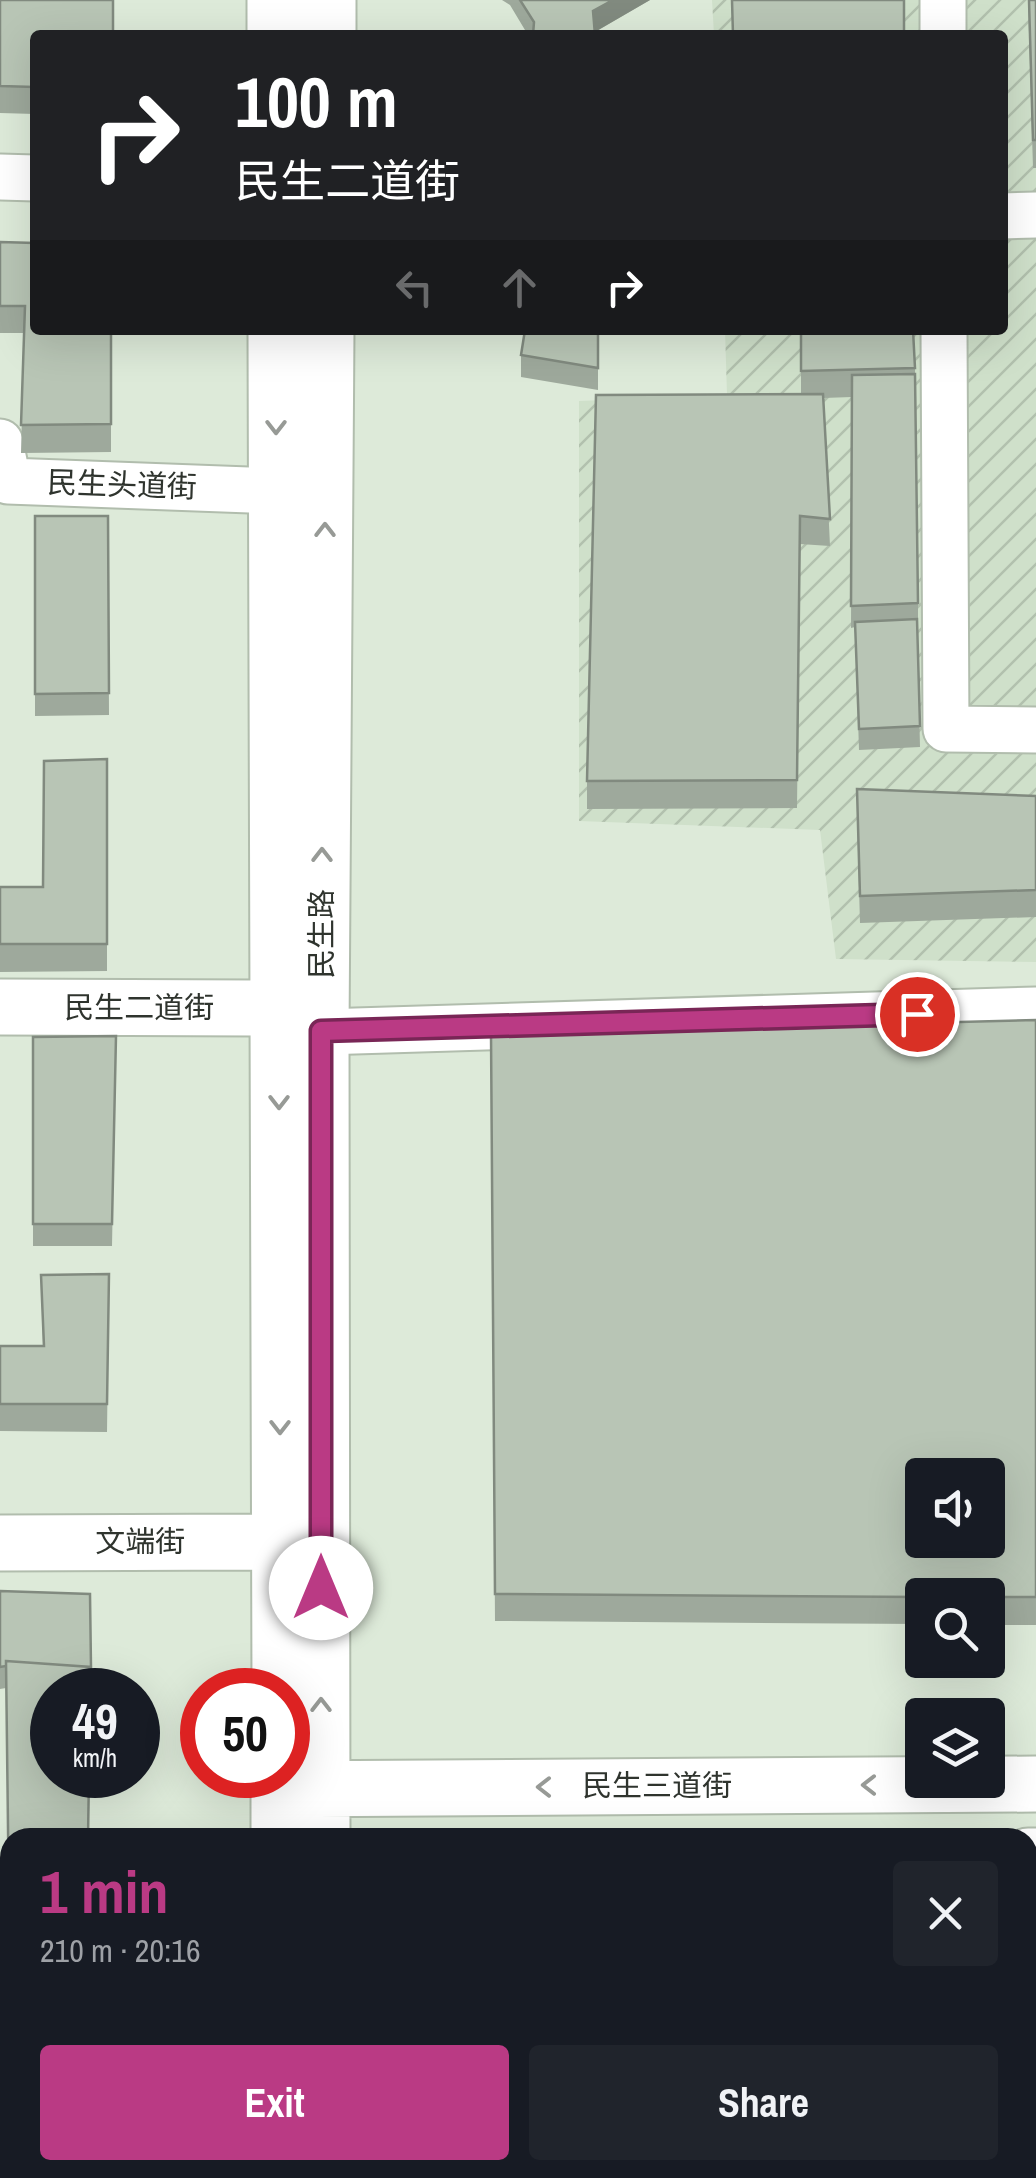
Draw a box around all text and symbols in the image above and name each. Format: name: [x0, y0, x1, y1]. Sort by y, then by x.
text: 100 m: [235, 55, 398, 149]
icon: right: [70, 70, 200, 200]
text: 民生二道街: [235, 150, 460, 211]
icon: left: [387, 260, 442, 315]
icon: ahead: [492, 260, 547, 315]
icon: right: [597, 260, 652, 315]
one-way arrow: [265, 420, 287, 436]
street label: 民生头道街: [46, 461, 198, 507]
one-way arrow: [314, 522, 336, 538]
one-way arrow: [312, 847, 333, 863]
street label: 民生路: [301, 889, 341, 979]
pin: [875, 972, 960, 1057]
street label: 民生二道街: [64, 987, 214, 1027]
icon: arrive: [890, 987, 945, 1042]
one-way arrow: [268, 1095, 289, 1111]
one-way arrow: [269, 1420, 291, 1436]
map controls: [905, 1458, 1005, 1798]
button: sound: [905, 1458, 1005, 1558]
street label: 文端街: [95, 1521, 185, 1561]
position arrow: [269, 1536, 373, 1640]
button: search: [905, 1578, 1005, 1678]
speed limit sign: 50: [180, 1668, 310, 1798]
text: 49: [72, 1687, 118, 1755]
one-way arrow: [310, 1697, 332, 1712]
button: layers: [905, 1698, 1005, 1798]
text: km/h: [73, 1741, 117, 1775]
street label: 民生三道街: [582, 1765, 732, 1805]
one-way arrow: [860, 1774, 876, 1796]
one-way arrow: [535, 1776, 551, 1797]
text: 1 min: [40, 1851, 169, 1932]
button: close: [893, 1861, 998, 1966]
text: 210 m · 20:16: [40, 1929, 200, 1972]
button: Exit: [40, 2045, 509, 2160]
button: Share: [529, 2045, 998, 2160]

